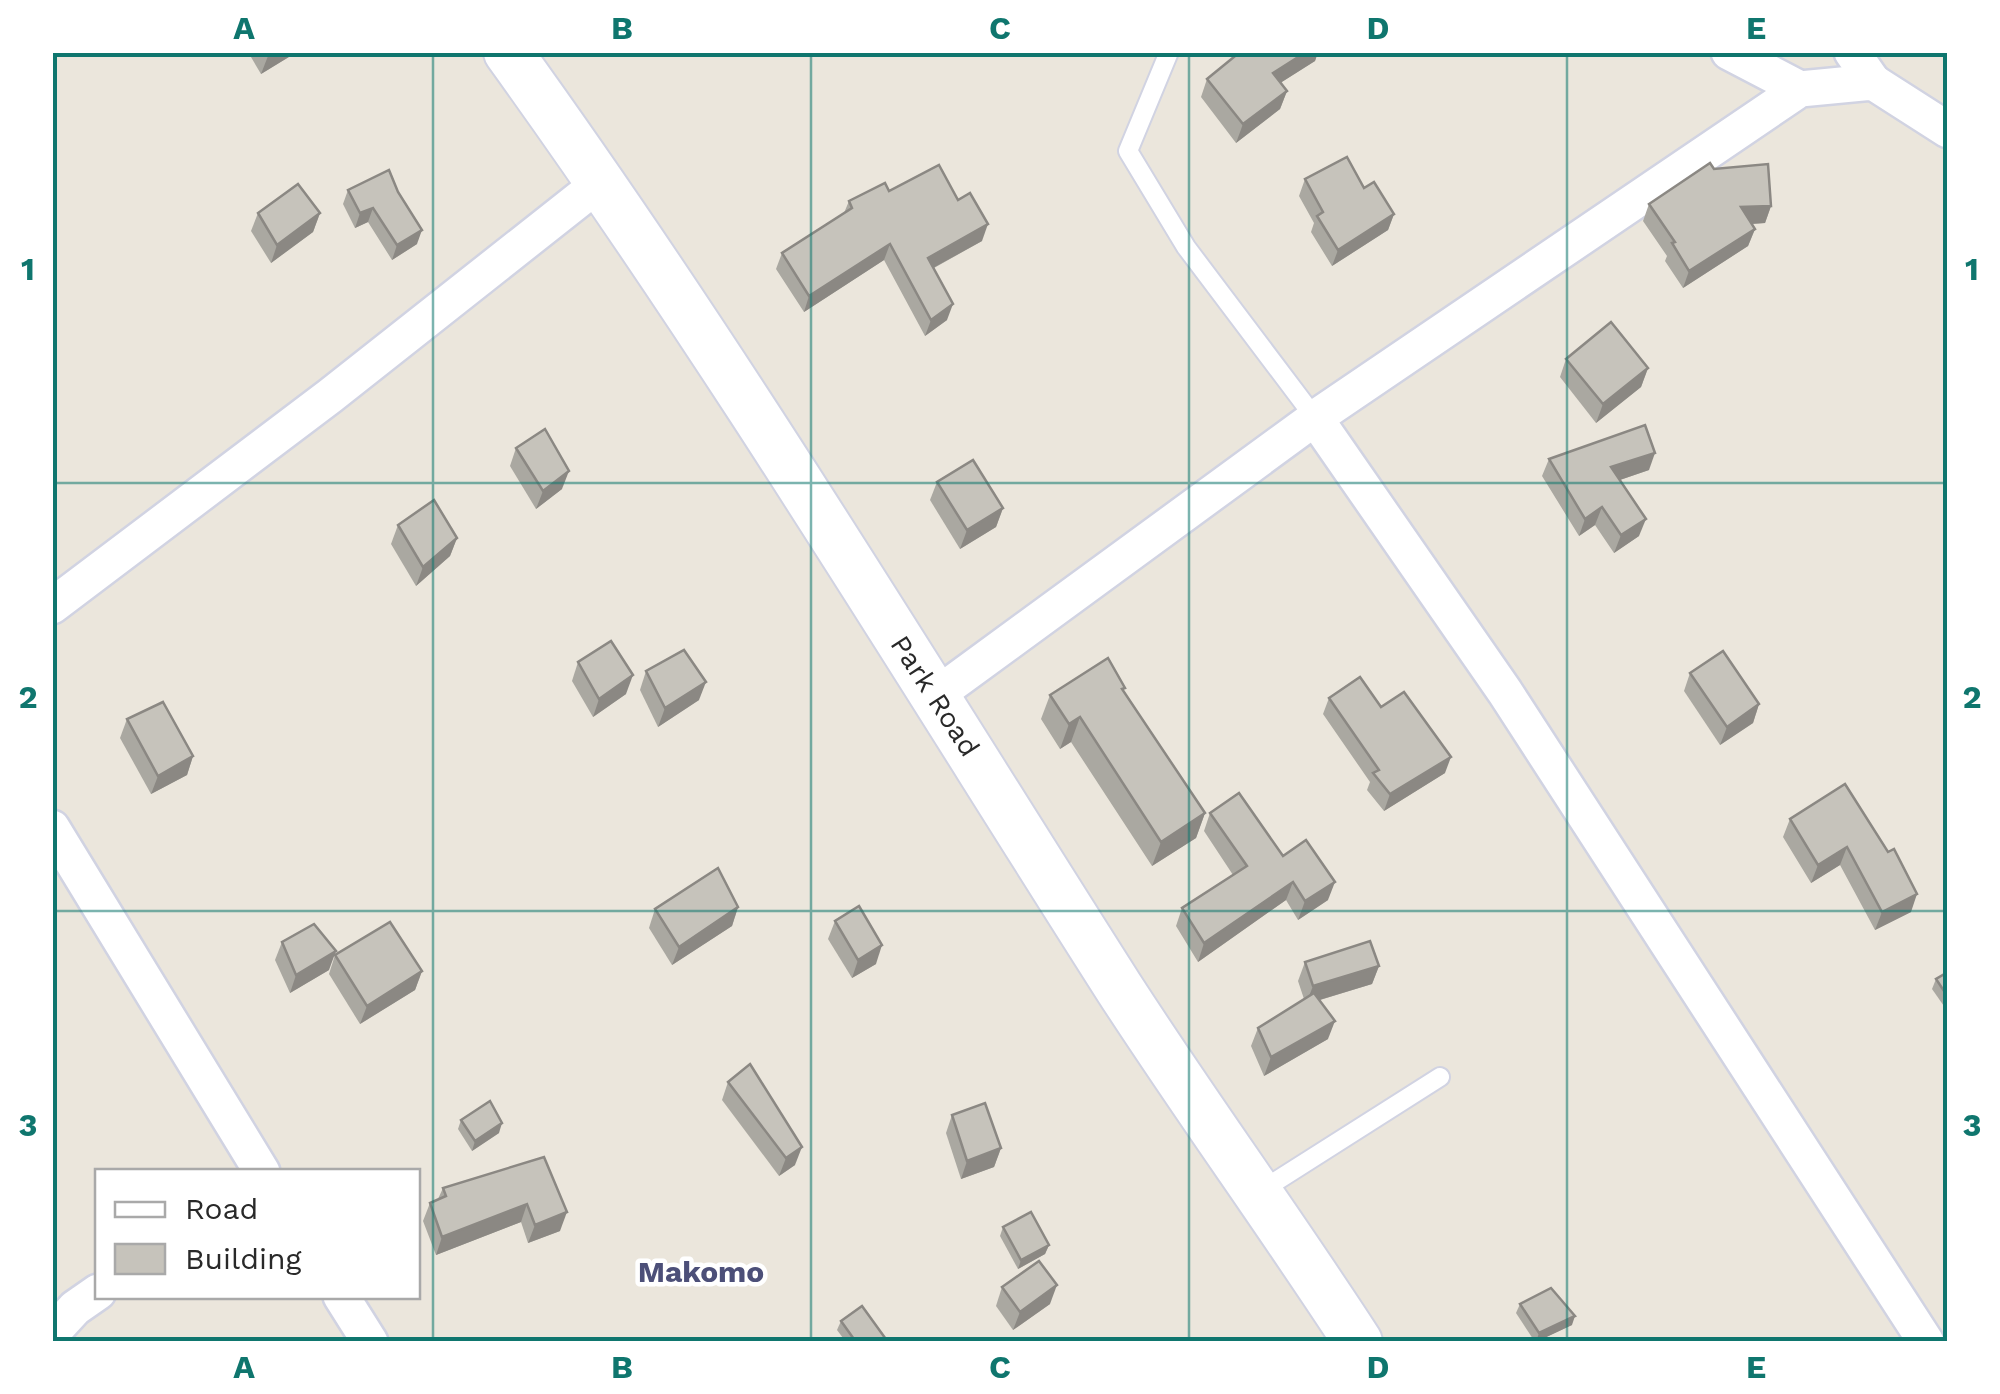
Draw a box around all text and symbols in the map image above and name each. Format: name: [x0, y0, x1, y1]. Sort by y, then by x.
text: A: [233, 9, 255, 47]
text: B: [611, 9, 633, 47]
text: C: [989, 9, 1011, 47]
text: D: [1367, 9, 1389, 47]
text: E: [1746, 9, 1766, 47]
text: 1: [21, 250, 35, 288]
text: 1: [1965, 250, 1979, 288]
street label: Park Road: [884, 629, 986, 763]
text: 2: [18, 678, 38, 716]
text: 2: [1962, 678, 1982, 716]
text: 3: [19, 1106, 37, 1144]
text: 3: [1963, 1106, 1981, 1144]
legend: [95, 1169, 420, 1299]
text: Road: [185, 1191, 258, 1226]
text: Building: [185, 1241, 302, 1276]
district label: Makomo: [638, 1254, 764, 1289]
text: A: [233, 1348, 255, 1386]
text: B: [611, 1348, 633, 1386]
text: C: [989, 1348, 1011, 1386]
text: D: [1367, 1348, 1389, 1386]
text: E: [1746, 1348, 1766, 1386]

